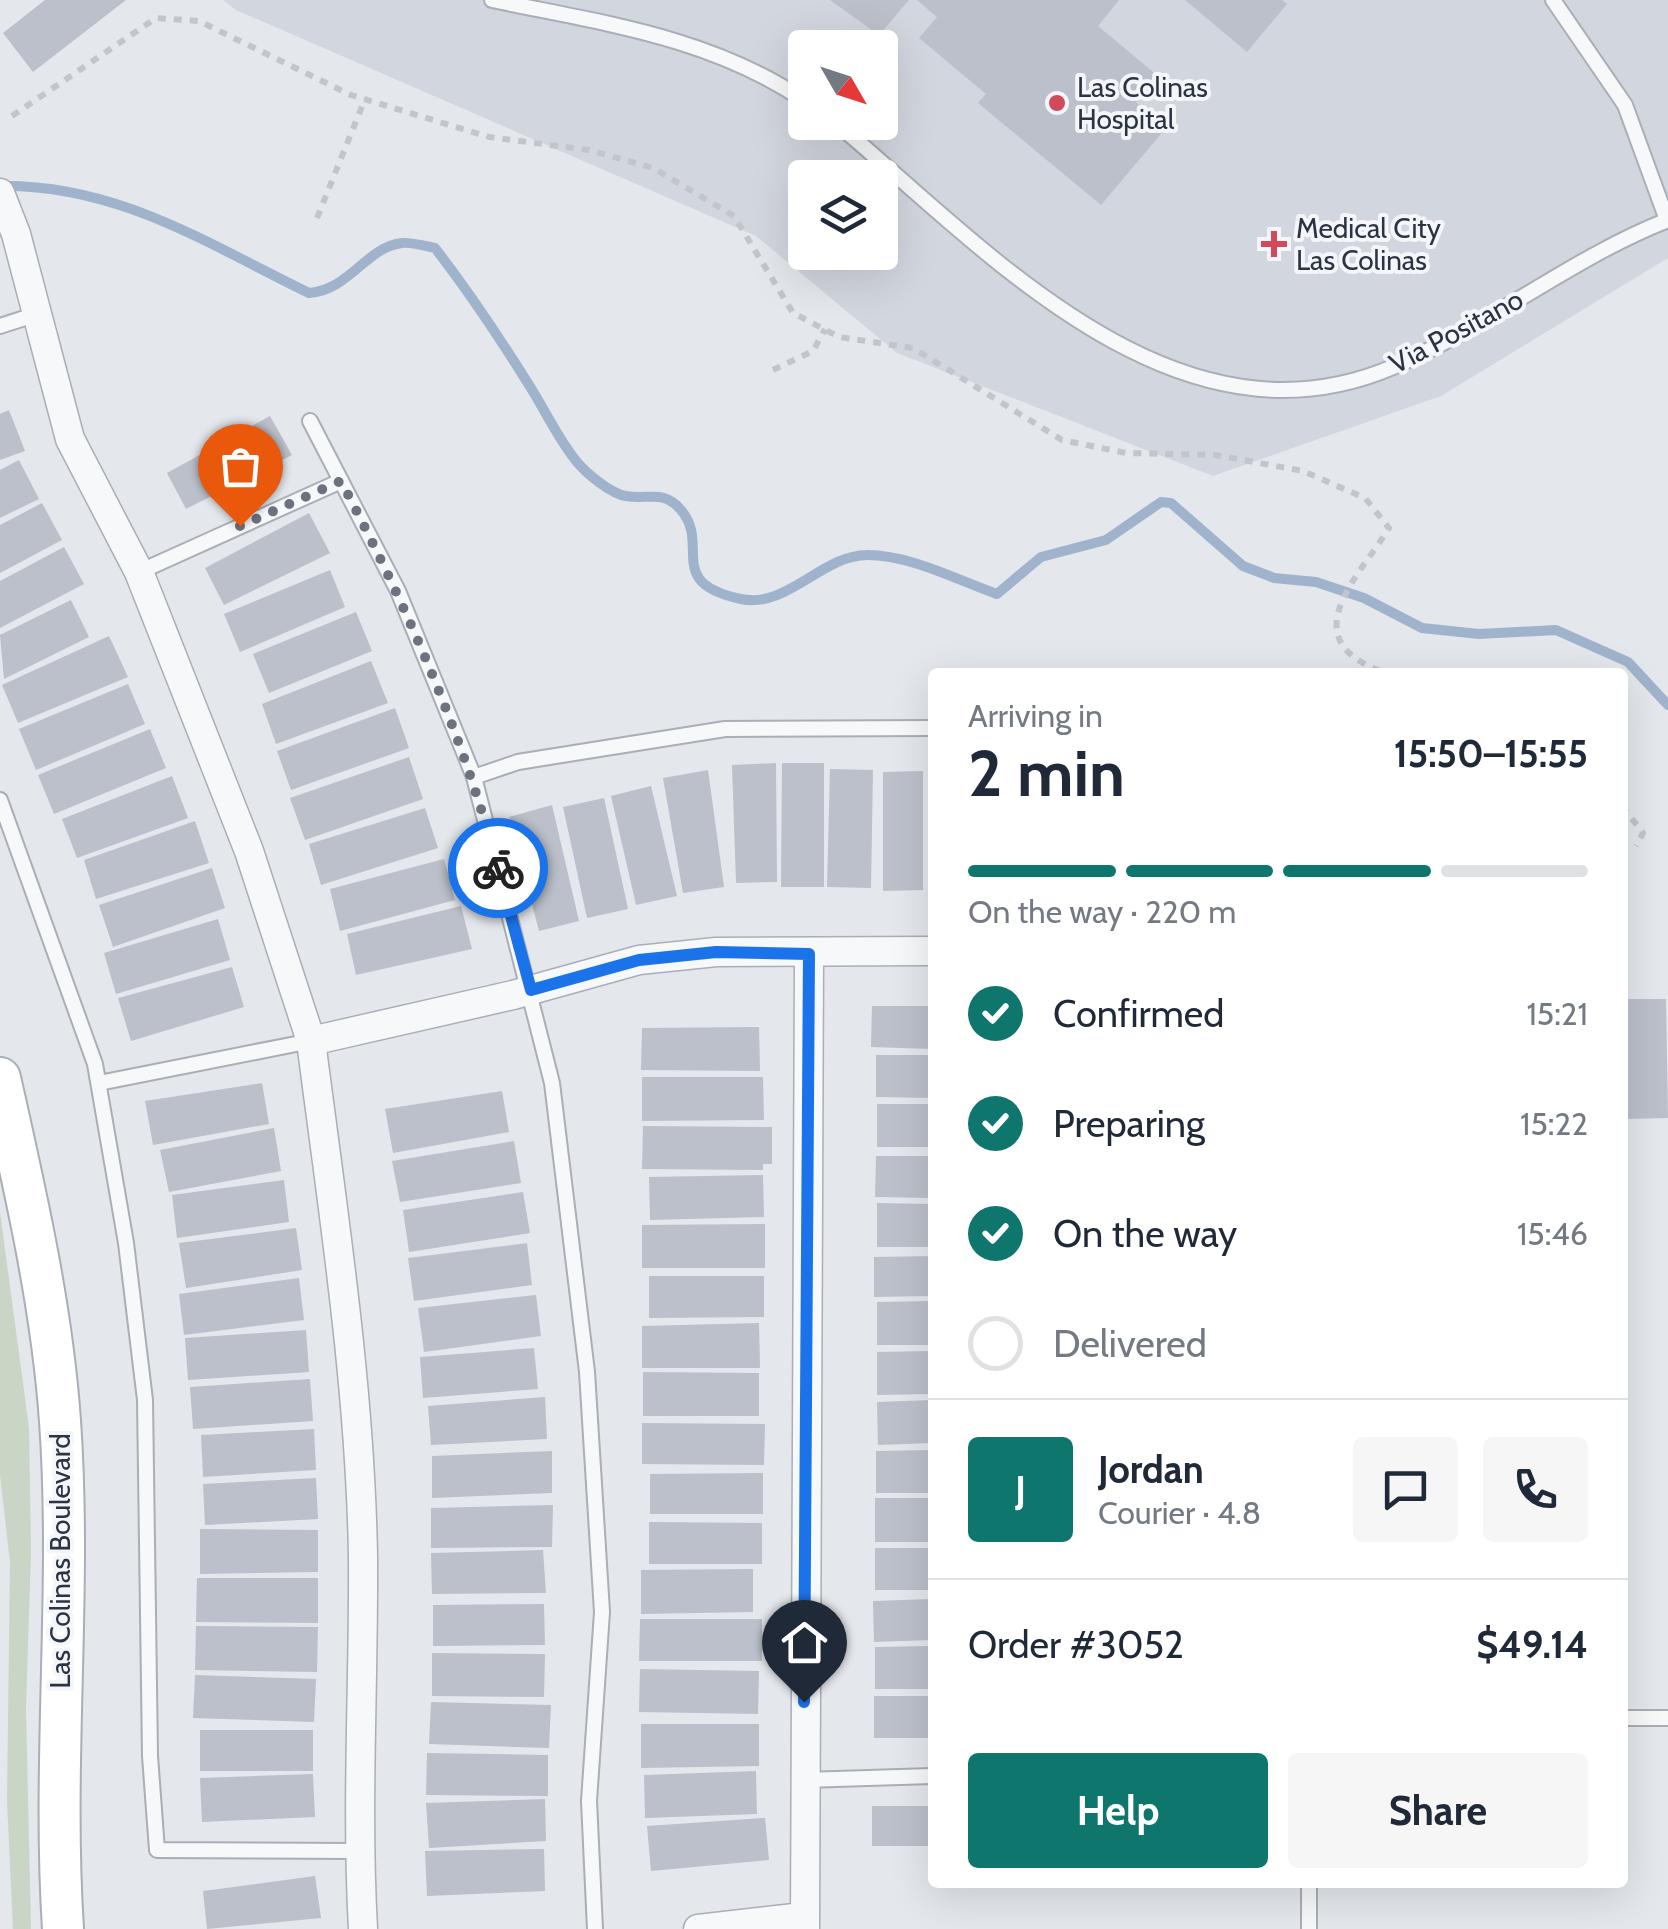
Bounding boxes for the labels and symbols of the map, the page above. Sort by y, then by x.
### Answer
north arrow [788,30,898,140]
place label: Las Colinas Hospital [1077,70,1208,136]
marker: Las Colinas Hospital [1046,92,1068,114]
place label: Medical City Las Colinas [1296,211,1441,277]
marker: Medical City Las Colinas [1261,231,1287,257]
street label: Via Positano [1383,282,1529,380]
pin [198,424,283,527]
courier [448,818,548,918]
street label: Las Colinas Boulevard [43,1433,77,1689]
pin [762,1600,847,1703]

